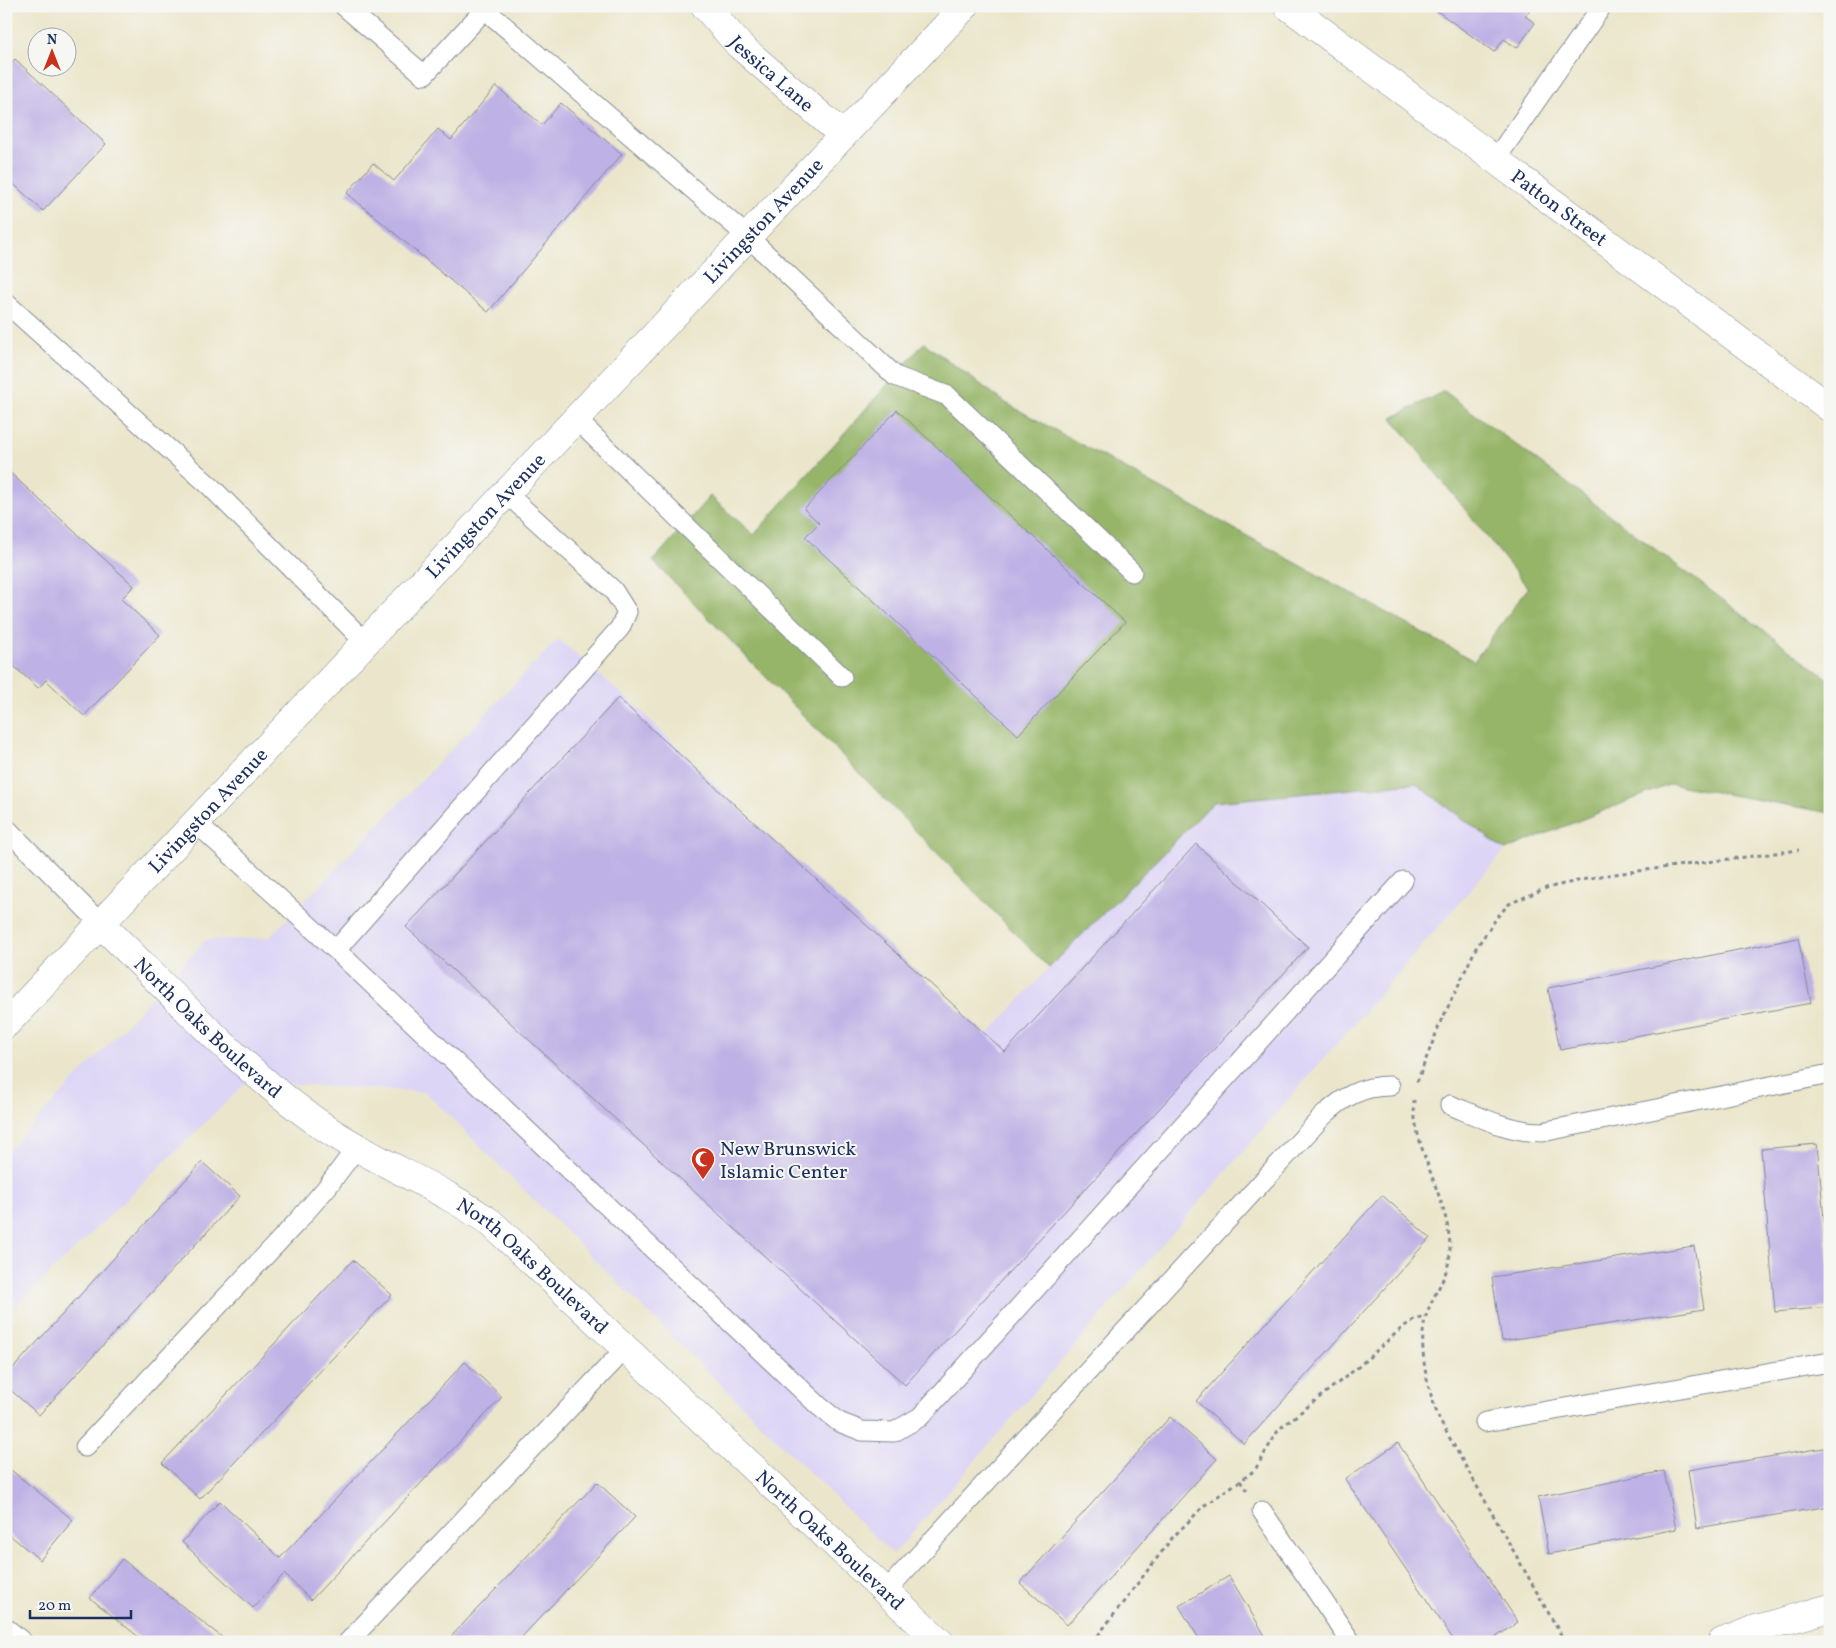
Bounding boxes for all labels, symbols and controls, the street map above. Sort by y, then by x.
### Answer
north arrow [28,28,78,78]
street label: Jessica Lane [721,30,819,120]
text: N [47,31,57,50]
street label: Livingston Avenue [698,153,831,291]
street label: Patton Street [1504,164,1612,254]
street label: Livingston Avenue [421,447,553,586]
street label: Livingston Avenue [143,742,275,880]
street label: North Oaks Boulevard [126,952,287,1106]
place label: New Brunswick Islamic Center [720,1136,856,1187]
mosque icon: New Brunswick Islamic Center [690,1146,716,1180]
street label: North Oaks Boulevard [451,1192,614,1342]
street label: North Oaks Boulevard [748,1465,910,1618]
scale bar [30,1588,131,1620]
text: 20 m [38,1596,71,1617]

